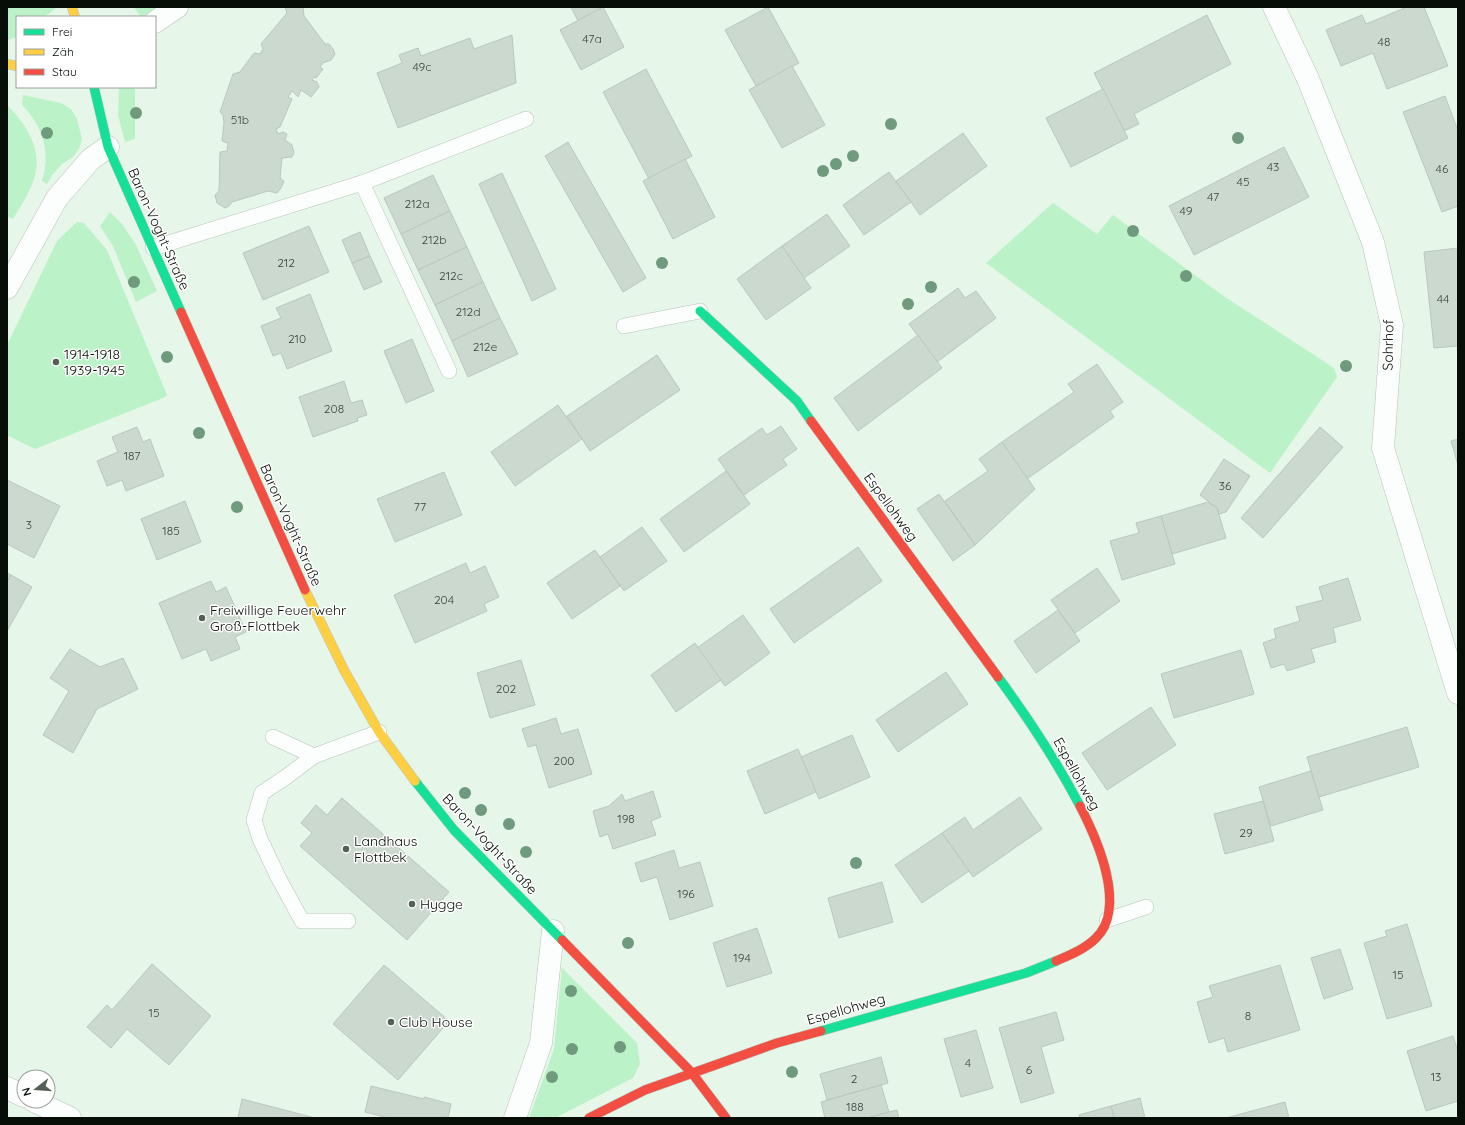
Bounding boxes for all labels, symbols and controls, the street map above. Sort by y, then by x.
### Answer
legend [16,16,156,88]
text: Frei [52,24,72,39]
house number: 47a [582,31,602,46]
house number: 48 [1378,34,1390,49]
text: Zäh [52,44,74,59]
house number: 49c [413,59,432,74]
text: Stau [52,64,77,79]
house number: 51b [231,112,249,127]
house number: 43 [1267,159,1279,174]
house number: 46 [1436,161,1449,176]
street label: Baron-Voght-Straße [124,165,194,293]
house number: 45 [1237,174,1249,189]
house number: 47 [1207,189,1219,204]
house number: 212a [404,196,430,211]
house number: 49 [1180,203,1193,218]
house number: 212b [421,232,447,247]
house number: 212 [277,255,295,270]
house number: 212c [439,268,463,283]
house number: 44 [1437,291,1449,306]
house number: 212d [455,304,481,319]
street label: Sohrhof [1379,319,1397,371]
house number: 210 [288,331,306,346]
house number: 212e [473,339,497,354]
place label: 1914-1918 1939-1945 [64,345,125,379]
marker: 1914-1918 1939-1945 [51,357,61,367]
house number: 208 [324,401,344,416]
house number: 187 [124,448,140,463]
street label: Baron-Voght-Straße [256,461,326,589]
street label: Espellohweg [860,469,922,545]
house number: 36 [1219,478,1232,493]
house number: 77 [414,499,426,514]
house number: 3 [26,517,32,532]
house number: 185 [162,523,180,538]
house number: 204 [434,592,454,607]
place label: Freiwillige Feuerwehr Groß-Flottbek [210,601,347,635]
marker: Freiwillige Feuerwehr Groß-Flottbek [197,613,207,623]
house number: 202 [496,681,517,696]
street label: Espellohweg [1050,734,1104,814]
house number: 200 [554,753,574,768]
street label: Baron-Voght-Straße [438,790,542,898]
house number: 198 [617,811,635,826]
house number: 29 [1239,825,1253,840]
place label: Landhaus Flottbek [354,832,417,866]
marker: Landhaus Flottbek [341,844,351,854]
house number: 196 [677,886,695,901]
place label: Hygge [420,895,463,913]
marker: Hygge [407,899,417,909]
house number: 194 [733,950,751,965]
house number: 15 [1393,967,1403,982]
street label: Espellohweg [805,989,887,1029]
house number: 15 [149,1005,159,1020]
house number: 8 [1245,1008,1251,1023]
place label: Club House [399,1013,473,1031]
marker: Club House [386,1017,396,1027]
house number: 4 [965,1055,971,1070]
house number: 6 [1026,1062,1033,1077]
north arrow [16,1069,56,1109]
house number: 13 [1431,1069,1441,1084]
house number: 2 [851,1071,858,1086]
text: N [19,1086,34,1098]
house number: 188 [846,1099,864,1114]

